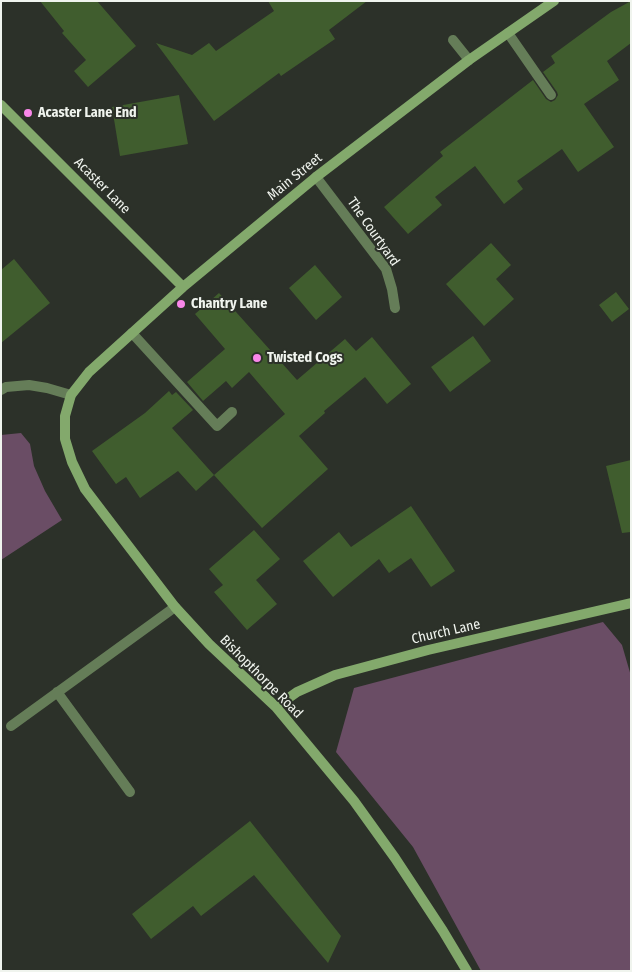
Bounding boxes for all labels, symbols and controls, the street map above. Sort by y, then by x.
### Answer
place label: Acaster Lane End [38,105,137,121]
marker: Acaster Lane End [22,107,34,119]
street label: Main Street [264,150,326,204]
street label: Acaster Lane [70,154,134,218]
street label: The Courtyard [343,194,403,270]
place label: Chantry Lane [191,296,267,312]
marker: Chantry Lane [175,298,187,310]
place label: Twisted Cogs [267,350,343,366]
marker: Twisted Cogs [251,352,263,364]
street label: Church Lane [410,616,482,648]
street label: Bishopthorpe Road [216,632,306,722]

